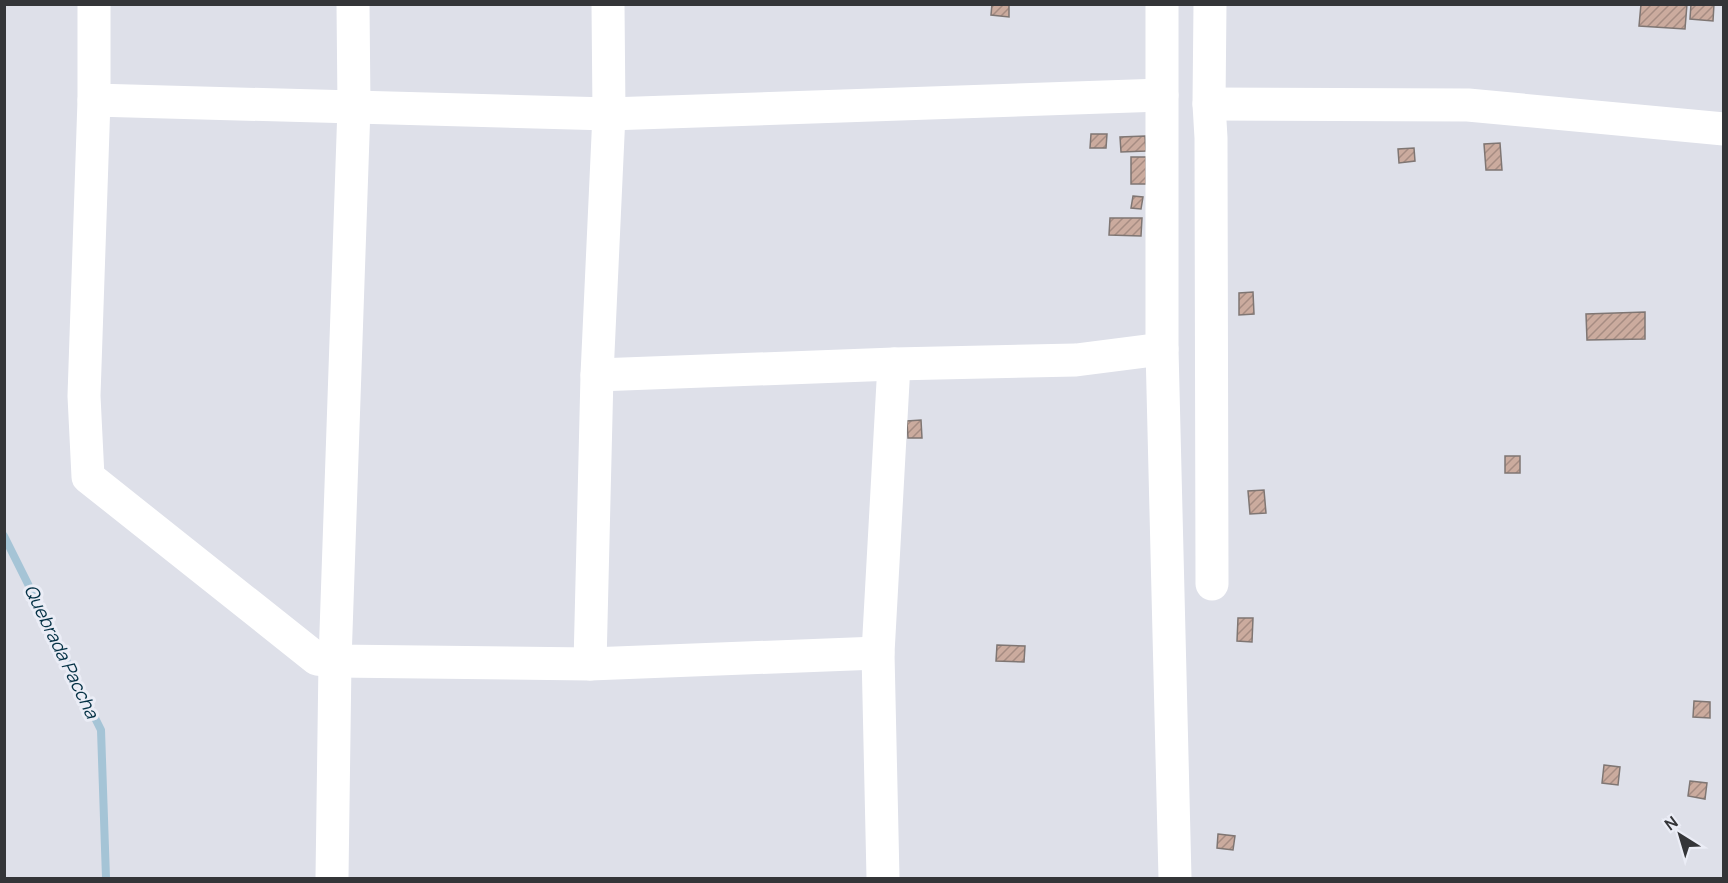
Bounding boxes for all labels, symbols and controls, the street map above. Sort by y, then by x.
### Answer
water label: Quebrada Paccha [19,580,105,723]
north arrow [1650,805,1710,865]
text: N [1660,811,1682,835]

